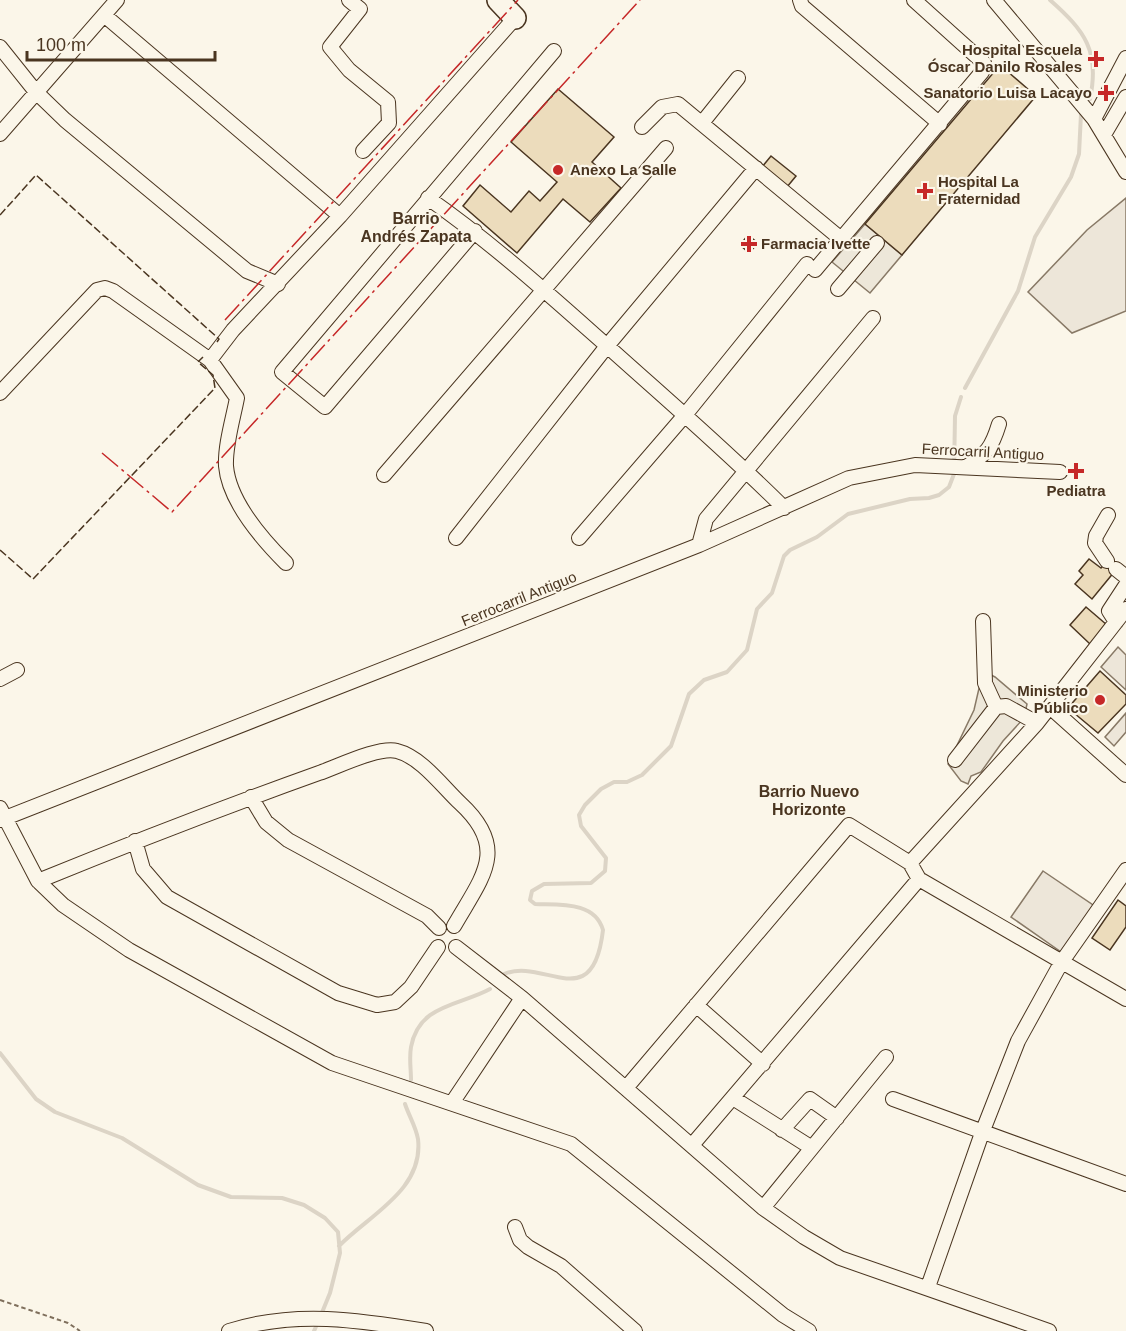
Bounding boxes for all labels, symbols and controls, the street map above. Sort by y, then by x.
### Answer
scale bar [27,24,214,62]
text: 100 m [36,35,86,55]
place label: Hospital Escuela Óscar Danilo Rosales [928,41,1083,75]
marker: Hospital Escuela Óscar Danilo Rosales [1087,50,1105,68]
place label: Sanatorio Luisa Lacayo [924,84,1092,101]
marker: Sanatorio Luisa Lacayo [1097,84,1115,102]
place label: Anexo La Salle [570,161,677,178]
marker: Anexo La Salle [551,163,565,177]
place label: Hospital La Fraternidad [938,173,1021,207]
marker: Hospital La Fraternidad [916,182,934,200]
district label: Barrio Andrés Zapata [360,210,472,245]
place label: Farmacia Ivette [761,235,870,252]
marker: Farmacia Ivette [742,237,756,251]
street label: Ferrocarril Antiguo [921,440,1045,463]
marker: Pediatra [1067,462,1085,480]
place label: Pediatra [1046,482,1106,499]
street label: Ferrocarril Antiguo [459,568,579,629]
place label: Ministerio Público [1017,682,1088,716]
marker: Ministerio Público [1093,693,1107,707]
district label: Barrio Nuevo Horizonte [759,783,859,818]

